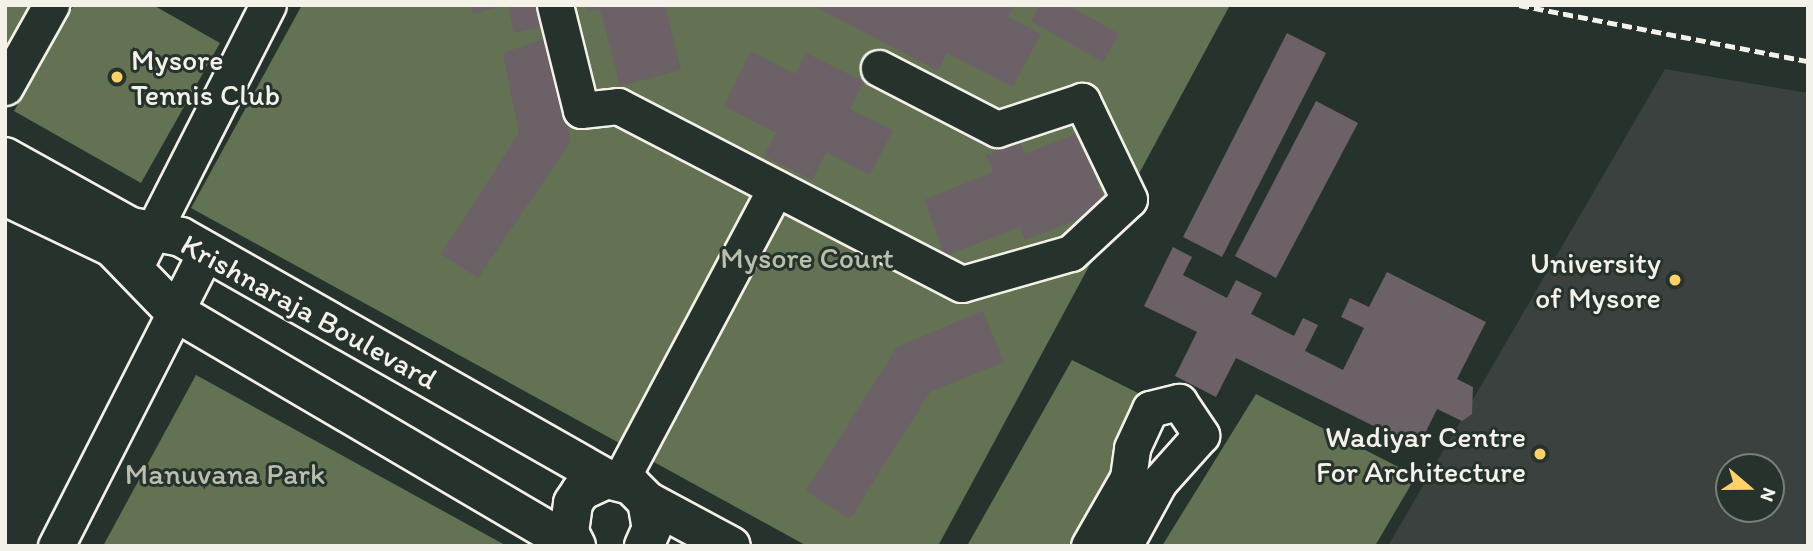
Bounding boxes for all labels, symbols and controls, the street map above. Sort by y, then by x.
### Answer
place label: Mysore Tennis Club [131,42,280,112]
marker: Mysore Tennis Club [109,69,125,85]
street label: Krishnaraja Boulevard [174,226,444,398]
park label: Mysore Court [720,240,894,276]
place label: University of Mysore [1530,245,1661,316]
marker: University of Mysore [1667,272,1683,288]
place label: Wadiyar Centre For Architecture [1316,419,1526,490]
marker: Wadiyar Centre For Architecture [1532,446,1548,462]
north arrow [1715,453,1785,523]
park label: Manuvana Park [125,456,325,492]
text: N [1755,485,1781,505]

